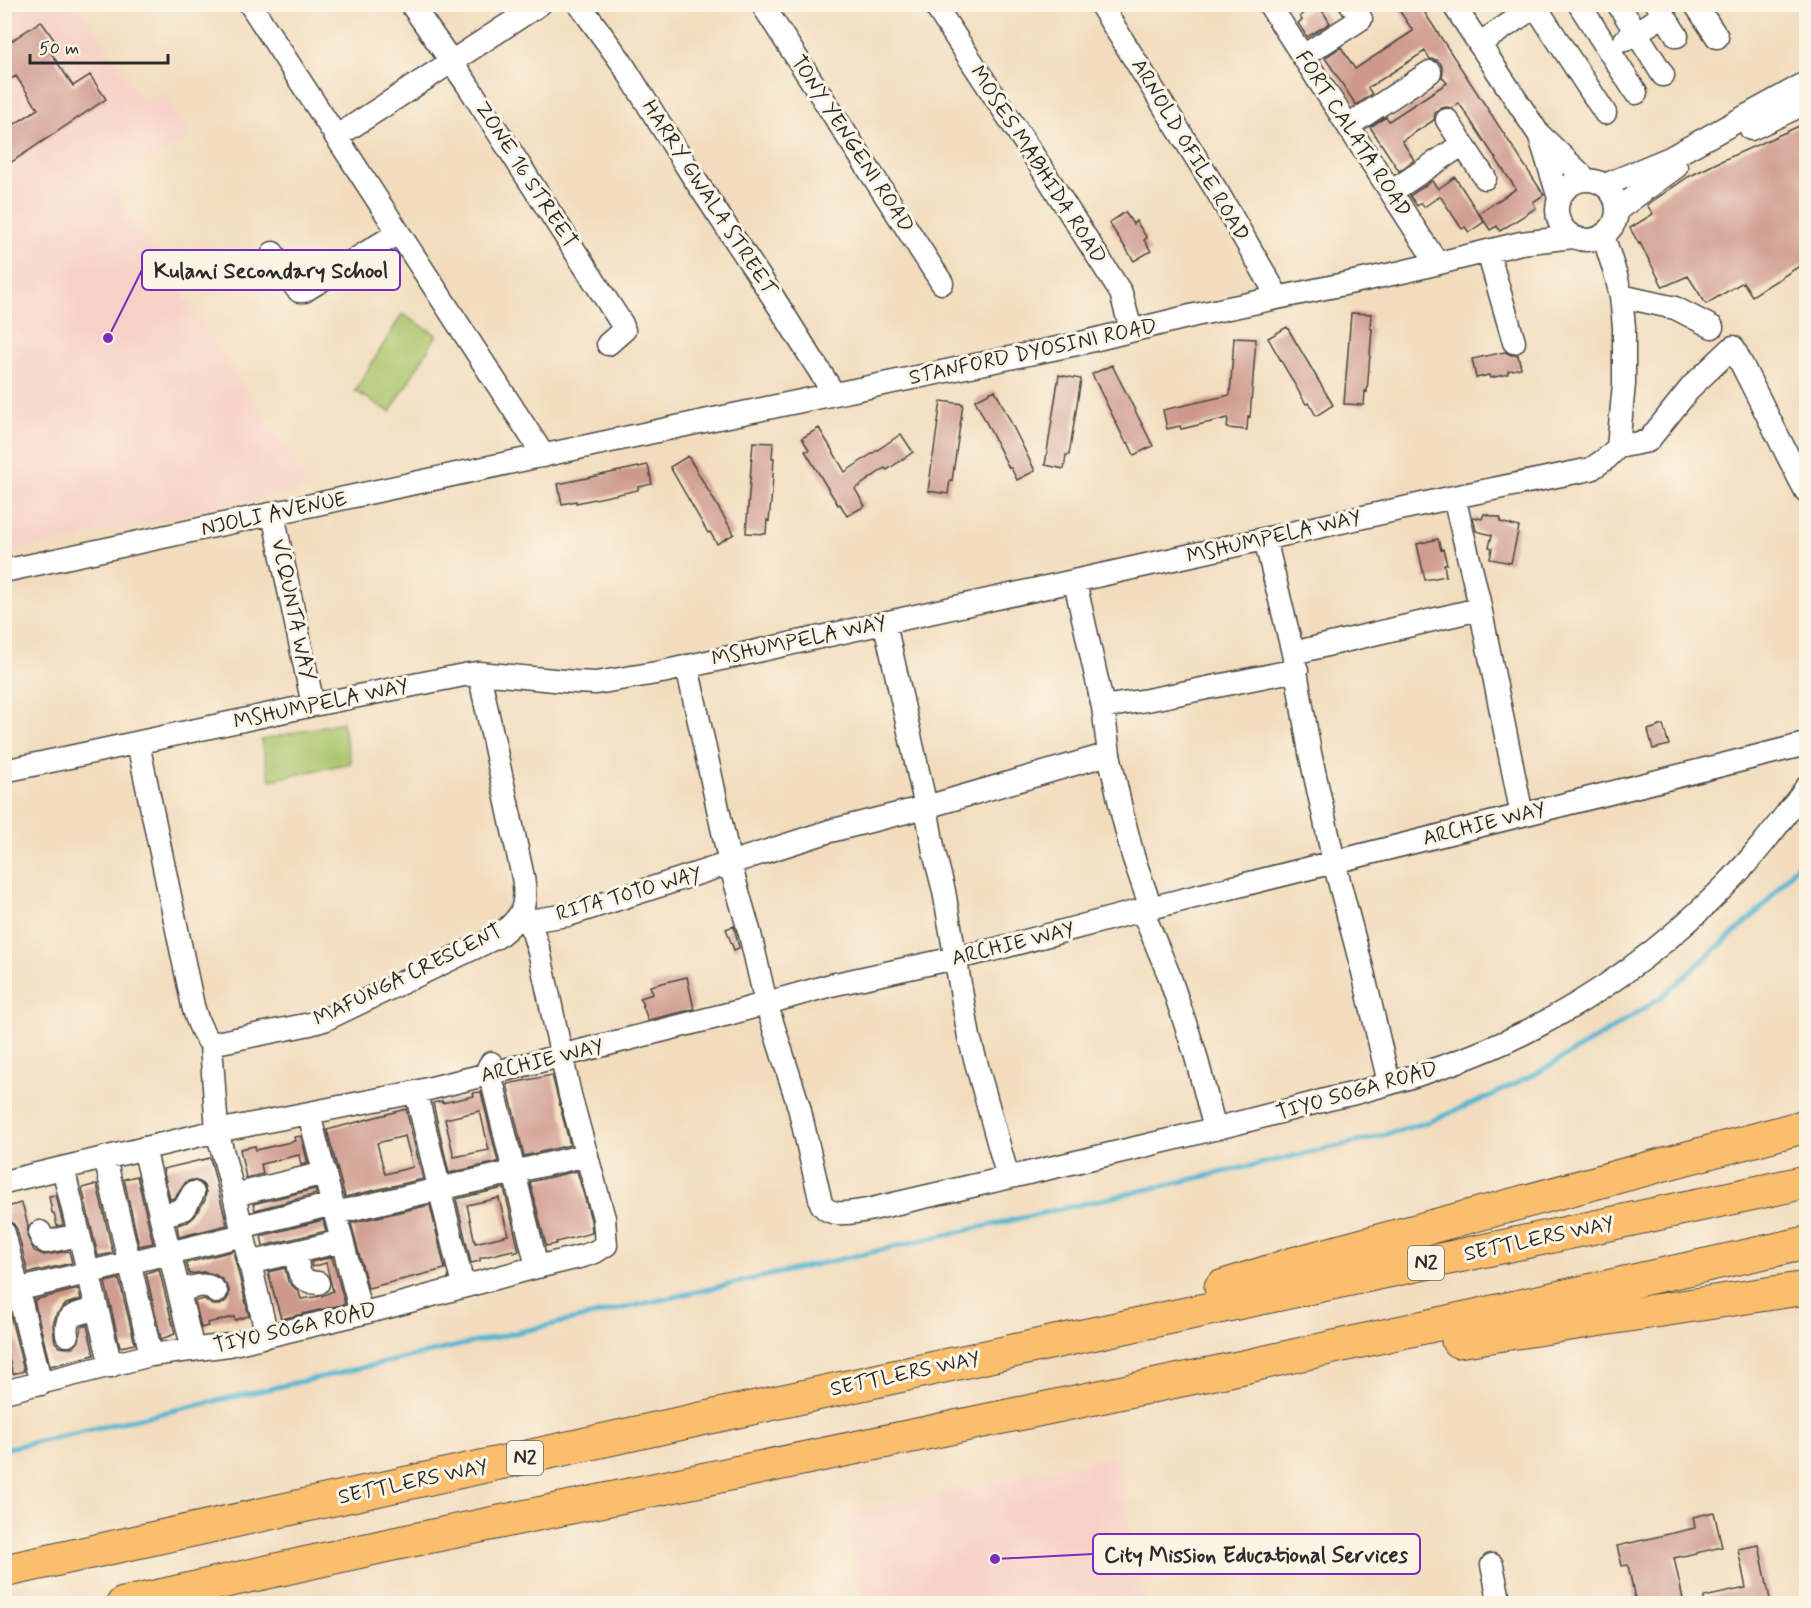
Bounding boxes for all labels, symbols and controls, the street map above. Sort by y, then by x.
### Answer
scale bar [30,27,168,65]
text: 50 m [39,37,79,61]
street label: FORT CALATA ROAD [1289,45,1417,223]
street label: TONY YENGENI ROAD [784,50,920,238]
street label: ARNOLD OFILE ROAD [1124,54,1256,246]
street label: MOSES MABHIDA ROAD [963,60,1113,270]
street label: HARRY GWALA STREET [635,95,783,302]
street label: ZONE 16 STREET [468,96,584,254]
callout: Kulani Secondary School [142,250,400,290]
text: Kulani Secondary School [154,258,388,286]
street label: STANFORD DYOSINI ROAD [906,312,1160,392]
street label: NJOLI AVENUE [198,485,350,543]
street label: MSHUMPELA WAY [1184,503,1364,571]
street label: VCQUNTA WAY [264,536,322,684]
street label: MSHUMPELA WAY [709,609,889,673]
street label: MSHUMPELA WAY [231,672,411,736]
street label: ARCHIE WAY [1420,795,1549,853]
street label: RITA TOTO WAY [553,860,705,928]
street label: ARCHIE WAY [949,915,1078,973]
street label: MAFUNGA CRESCENT [309,917,507,1033]
street label: ARCHIE WAY [478,1032,607,1090]
street label: TIYO SOGA ROAD [1273,1055,1441,1127]
street label: SETTLERS WAY [1462,1209,1617,1269]
road number: N2 [1408,1246,1444,1280]
street label: TIYO SOGA ROAD [211,1296,379,1360]
street label: SETTLERS WAY [828,1344,983,1404]
road number: N2 [507,1441,543,1475]
street label: SETTLERS WAY [336,1452,491,1512]
callout: City Mission Educational Services [1093,1534,1420,1574]
text: City Mission Educational Services [1104,1542,1408,1570]

